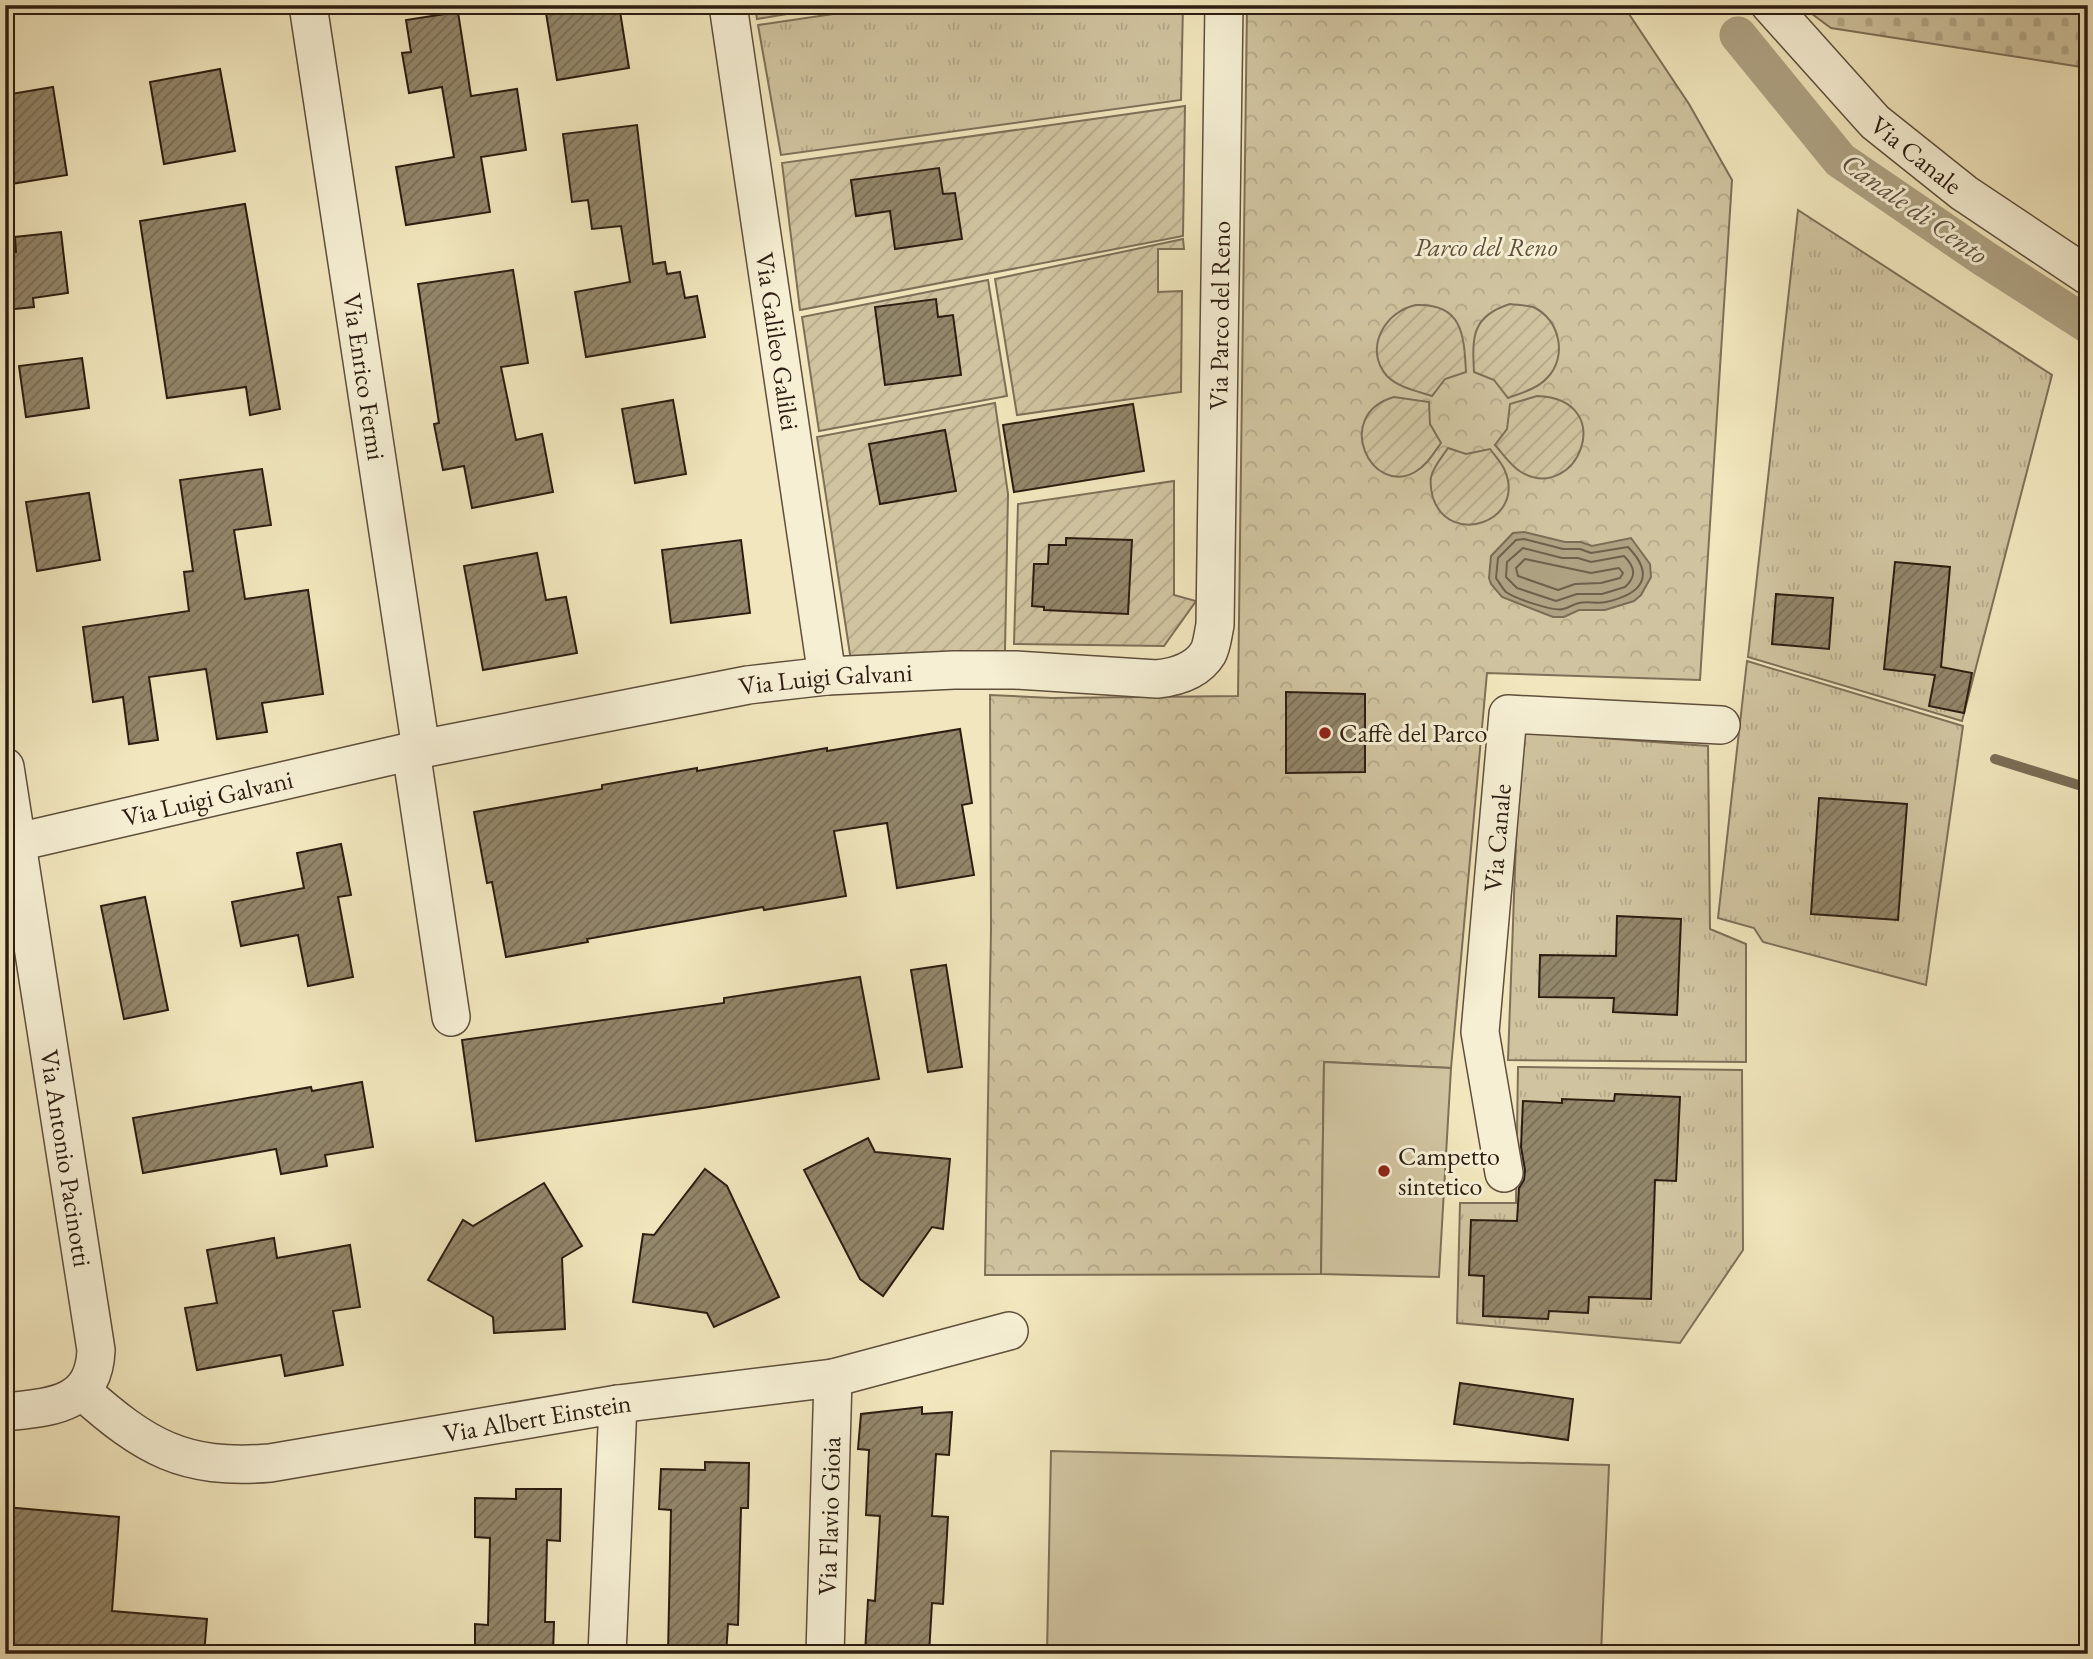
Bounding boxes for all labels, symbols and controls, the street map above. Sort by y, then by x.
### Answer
street label: Via Canale [1863,108,1969,202]
water label: Canale di Cento [1835,144,1996,272]
street label: Via Parco del Reno [1201,221,1238,410]
park label: Parco del Reno [1414,230,1558,264]
street label: Via Galileo Galilei [748,250,808,433]
street label: Via Enrico Fermi [335,291,394,463]
street label: Via Luigi Galvani [736,655,913,703]
place label: Caffè del Parco [1339,716,1487,750]
marker: Caffè del Parco [1317,725,1333,741]
street label: Via Luigi Galvani [119,762,296,834]
street label: Via Canale [1475,782,1519,893]
street label: Via Antonio Pacinotti [32,1047,100,1269]
place label: Campetto sintetico [1398,1139,1500,1203]
marker: Campetto sintetico [1376,1163,1392,1179]
street label: Via Albert Einstein [440,1386,633,1450]
street label: Via Flavio Gioia [810,1435,848,1596]

